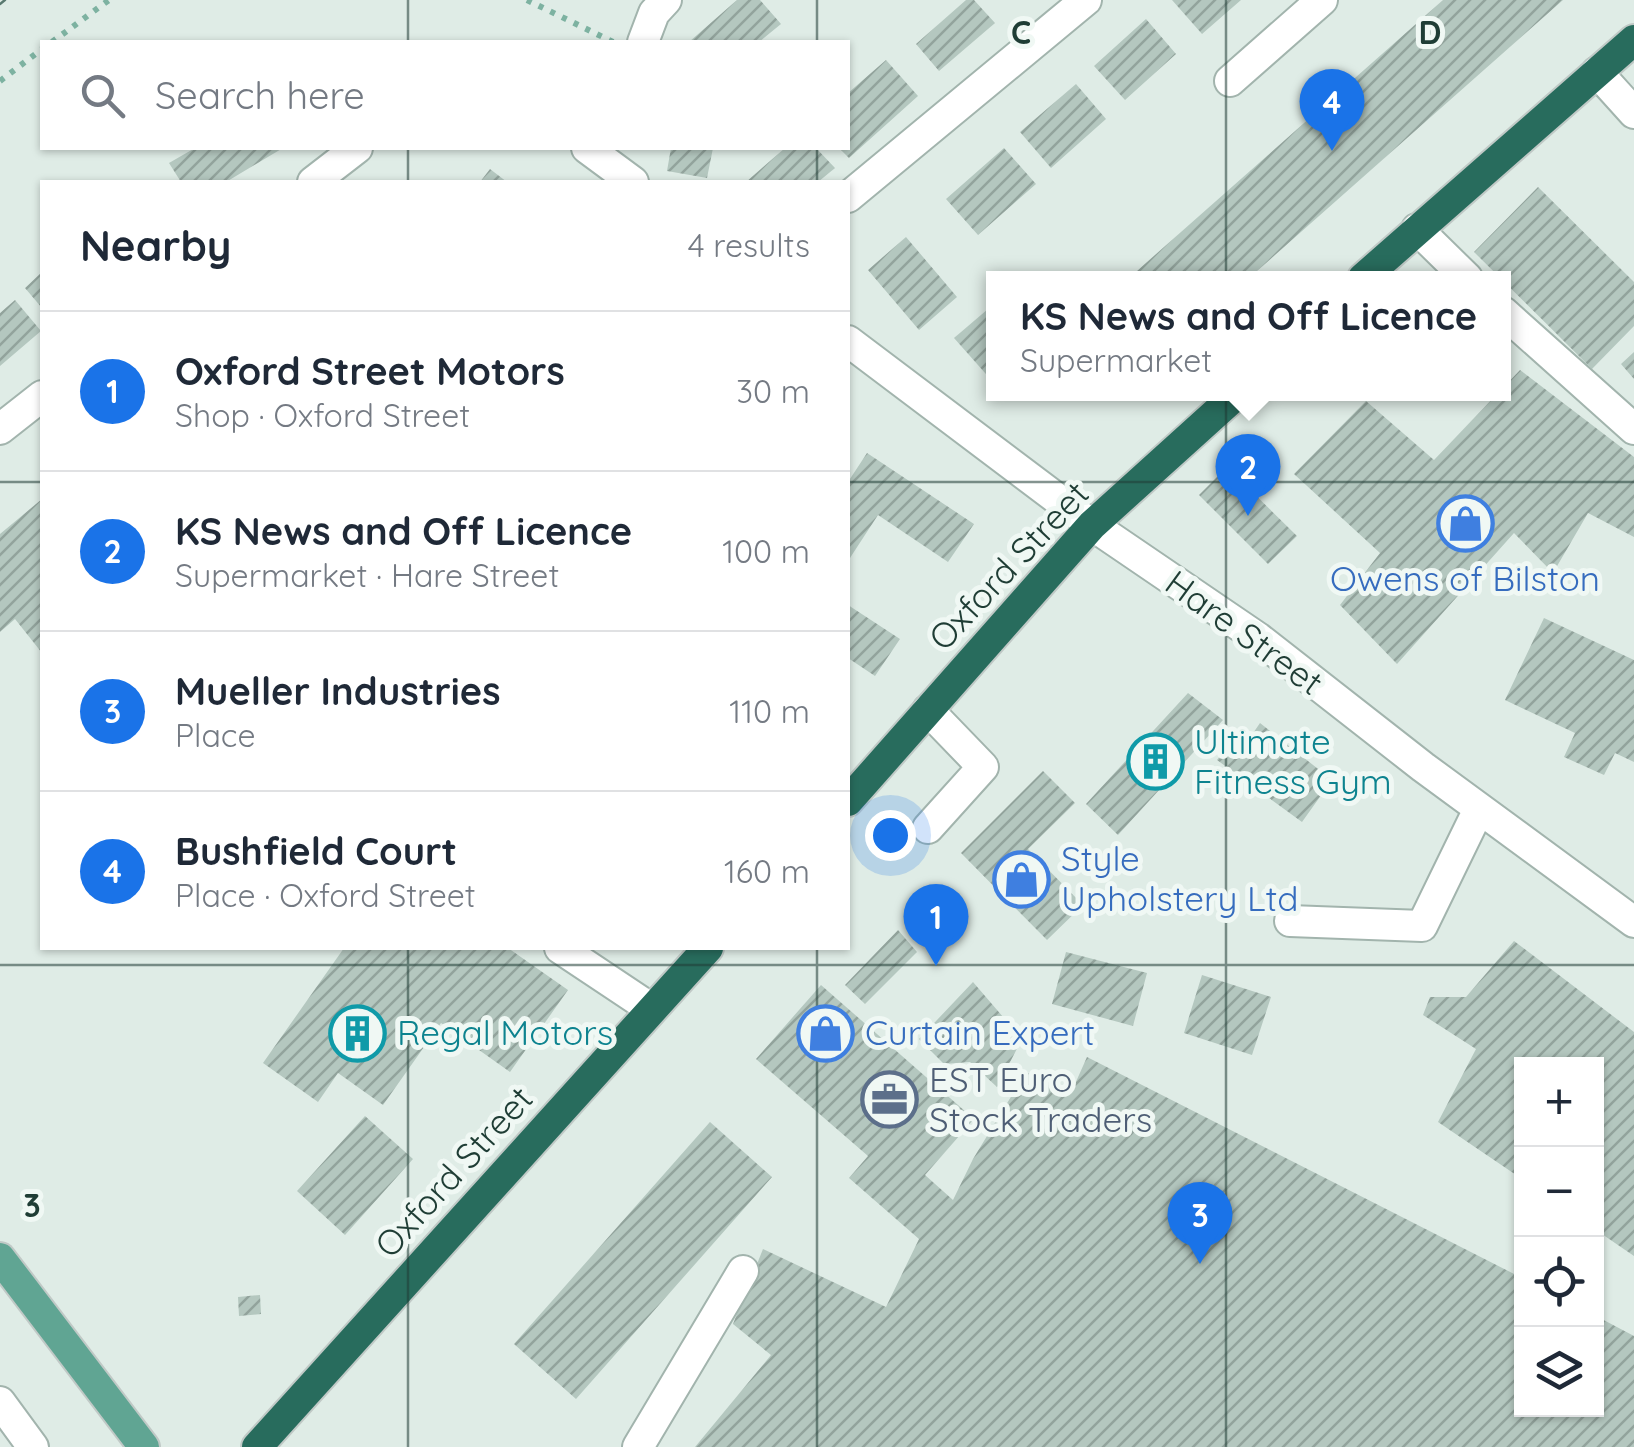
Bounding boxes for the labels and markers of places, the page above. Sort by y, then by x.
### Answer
pin: 4 [1300,68,1364,151]
pin: 2 [1216,434,1280,516]
shop icon: Owens of Bilston [1435,493,1495,553]
place label: Owens of Bilston [1330,556,1600,600]
place label: Ultimate Fitness Gym [1194,719,1392,803]
building icon: Ultimate Fitness Gym [1125,732,1185,792]
place label: Style Upholstery Ltd [1061,836,1298,920]
shop icon: Style Upholstery Ltd [992,849,1052,909]
pin: 1 [904,884,968,966]
building icon: Regal Motors [328,1003,388,1063]
shop icon: Curtain Expert [796,1003,856,1063]
place label: Regal Motors [397,1010,613,1054]
place label: Curtain Expert [865,1010,1095,1054]
place label: EST Euro Stock Traders [929,1057,1152,1141]
office icon: EST Euro Stock Traders [860,1070,920,1130]
pin: 3 [1168,1182,1232,1264]

